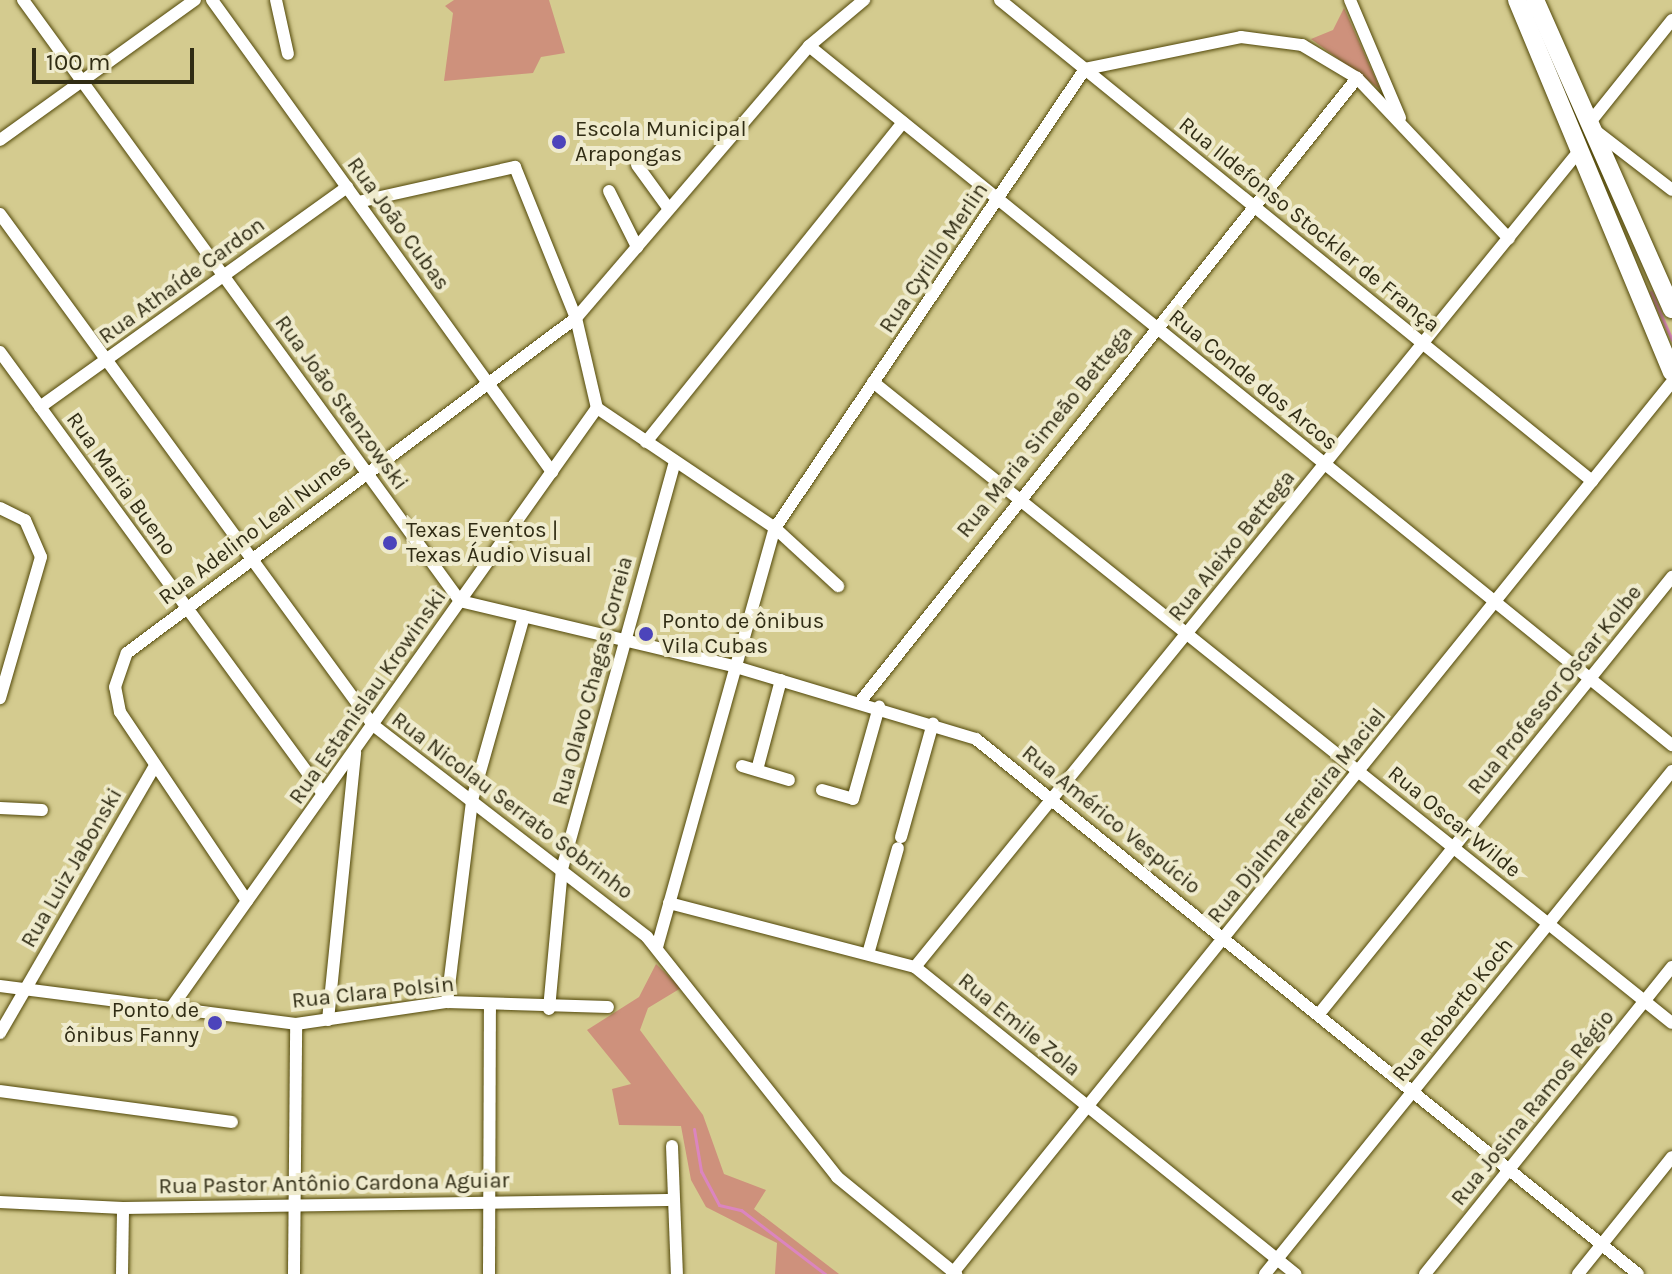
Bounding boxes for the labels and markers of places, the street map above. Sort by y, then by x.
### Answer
place label: Escola Municipal Arapongas [575,116,747,168]
marker: Escola Municipal Arapongas [550,133,568,151]
place label: Texas Eventos | Texas Áudio Visual [406,517,592,568]
marker: Texas Eventos | Texas Áudio Visual [381,534,399,552]
place label: Ponto de ônibus Vila Cubas [662,608,824,660]
marker: Ponto de ônibus Vila Cubas [637,625,655,643]
place label: Ponto de ônibus Fanny [64,997,199,1048]
marker: Ponto de ônibus Fanny [206,1014,224,1032]

